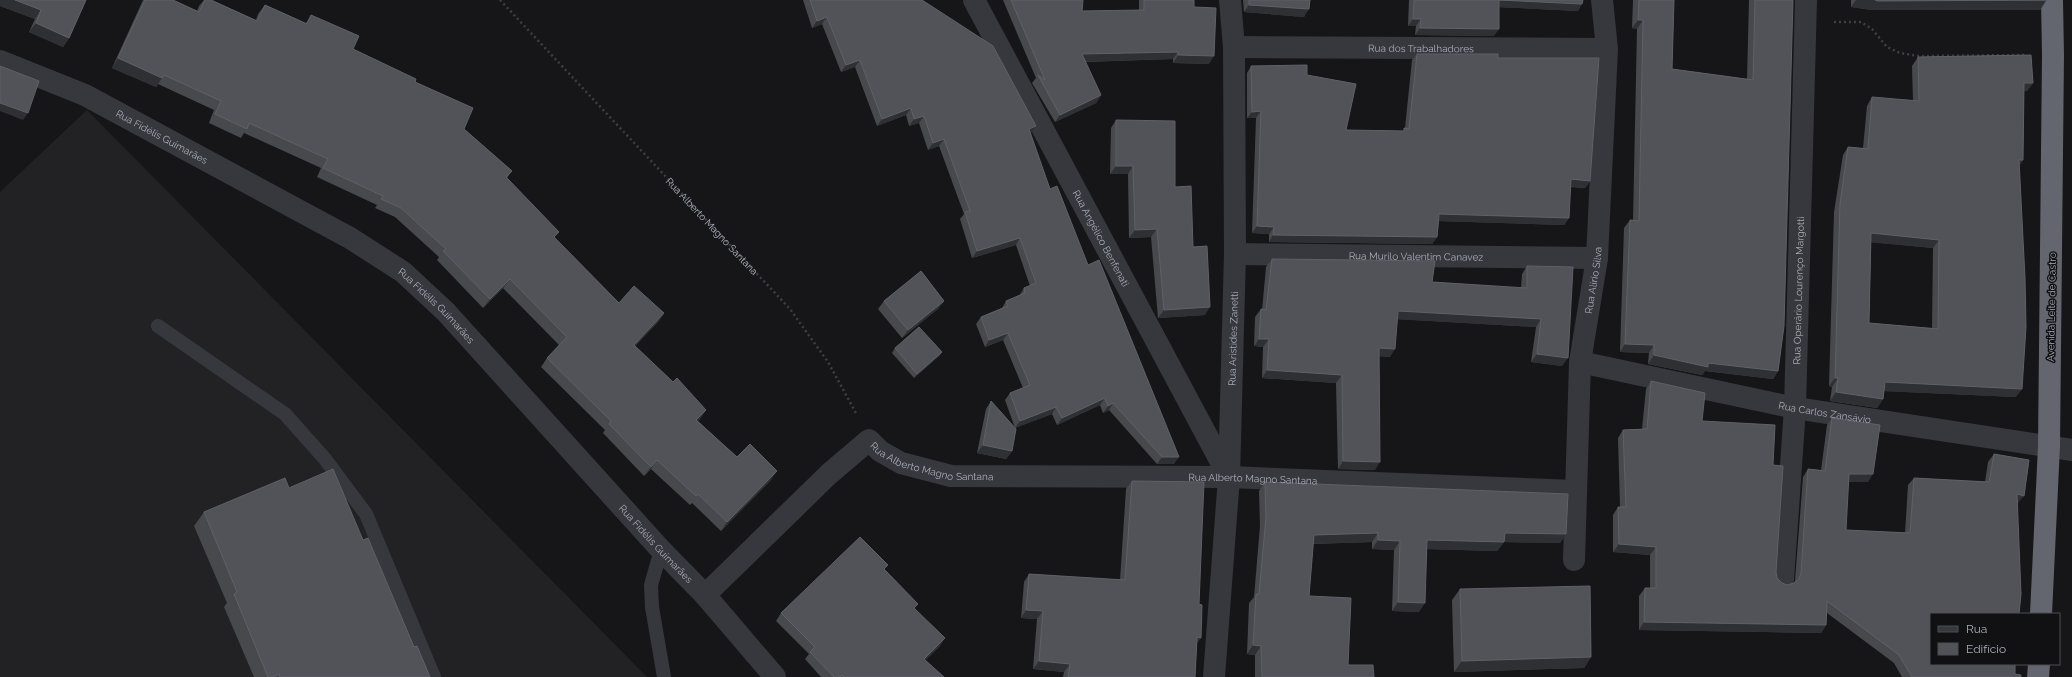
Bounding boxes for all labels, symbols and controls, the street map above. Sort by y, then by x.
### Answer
street label: Rua dos Trabalhadores [1368,43,1474,54]
street label: Rua Fidélis Guimarães [114,108,210,166]
street label: Rua Alberto Magno Santana [664,176,760,277]
street label: Rua Angélico Benfenati [1071,188,1131,288]
street label: Rua Operário Lourenço Margotti [1791,216,1806,365]
street label: Rua Alírio Silva [1583,247,1604,314]
street label: Rua Murilo Valentim Canavez [1349,250,1483,263]
street label: Avenida Leite de Castro [2045,252,2058,362]
street label: Rua Fidélis Guimarães [396,266,477,346]
street label: Rua Aristides Zanetti [1226,291,1240,386]
street label: Rua Carlos Zansávio [1777,400,1872,425]
street label: Rua Alberto Magno Santana [868,440,993,482]
street label: Rua Alberto Magno Santana [1188,472,1318,487]
street label: Rua Fidélis Guimarães [617,503,695,585]
legend [1930,613,2060,665]
text: Rua [1966,622,1987,636]
text: Edifício [1966,642,2006,656]

